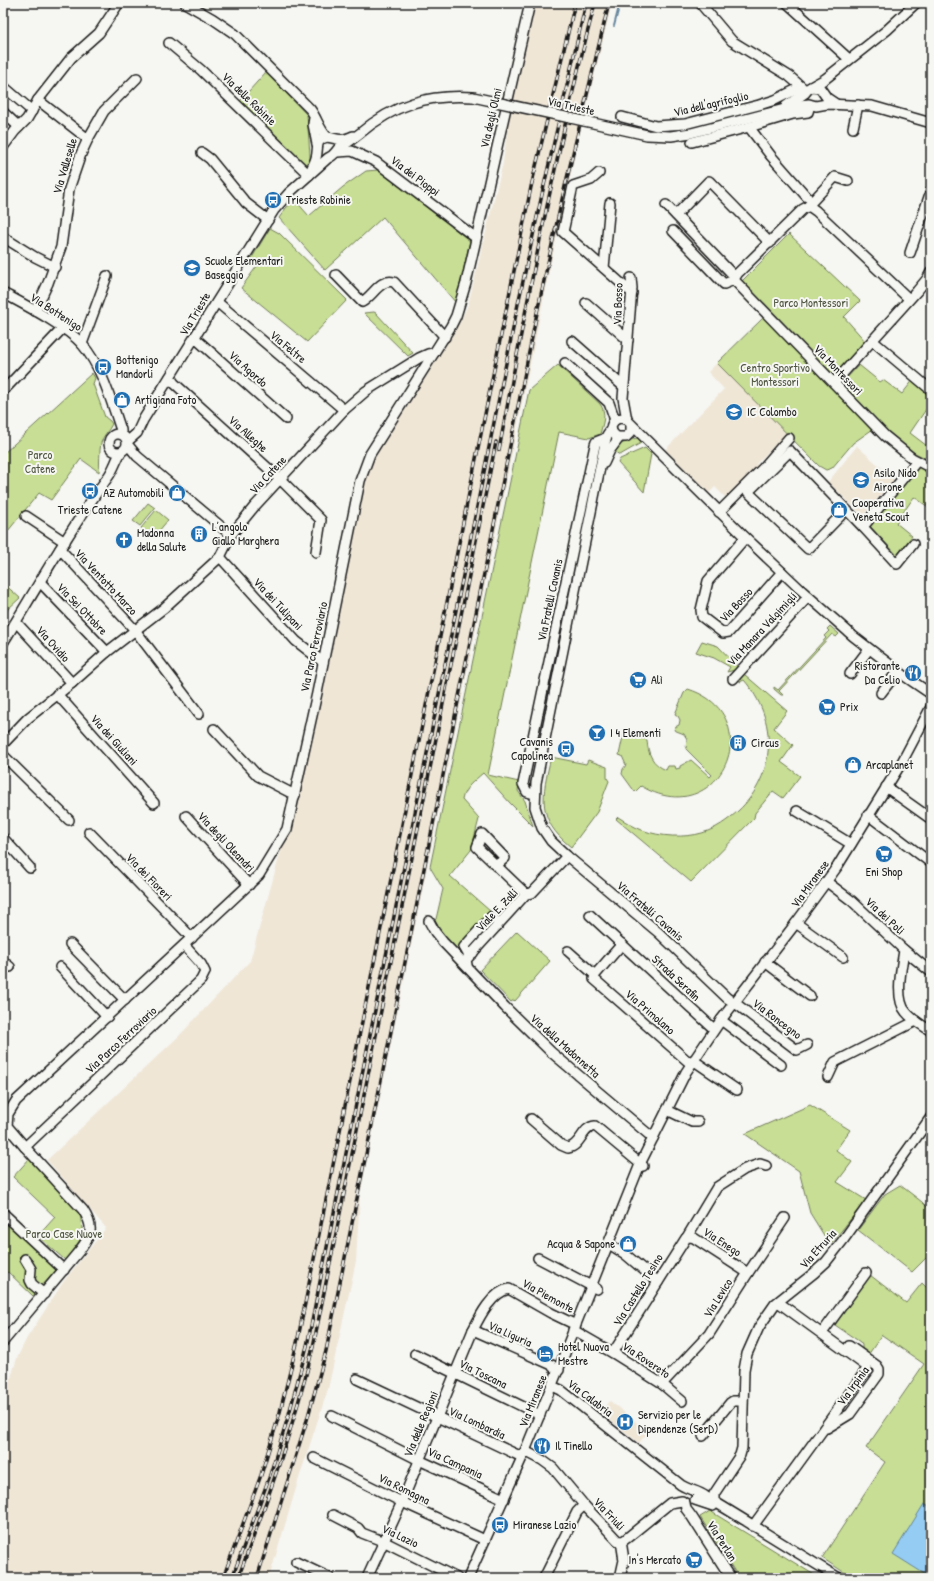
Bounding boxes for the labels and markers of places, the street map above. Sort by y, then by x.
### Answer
bus stop icon: Trieste Robinie [263,190,283,210]
place label: Trieste Robinie [286,191,351,208]
place label: Scuole Elementari Baseggio [205,252,283,283]
school or university icon: Scuole Elementari Baseggio [182,258,202,278]
place label: Bottenigo Mandorli [116,351,158,382]
bus stop icon: Bottenigo Mandorli [93,357,113,377]
shop icon: Artigiana Foto [112,390,132,410]
place label: Artigiana Foto [135,391,196,408]
school or university icon: IC Colombo [724,402,744,422]
place label: IC Colombo [747,403,797,420]
place label: Asilo Nido Airone [874,464,917,495]
school or university icon: Asilo Nido Airone [851,470,871,490]
bus stop icon: Trieste Catene [80,481,100,501]
shop icon: AZ Automobili [167,483,187,503]
place label: AZ Automobili [103,484,164,501]
place label: Cooperativa Veneta Scout [852,494,910,525]
shop icon: Cooperativa Veneta Scout [829,500,849,520]
place label: Trieste Catene [58,501,122,518]
place label: L’angolo Giallo Marghera [212,518,279,549]
place label: Madonna della Salute [137,524,186,555]
building icon: L’angolo Giallo Marghera [189,524,209,544]
church icon: Madonna della Salute [114,530,134,550]
place label: Ristorante Da Celio [855,657,900,688]
restaurant icon: Ristorante Da Celio [903,663,923,683]
supermarket icon: Alì [628,670,648,690]
place label: Alì [651,671,663,688]
supermarket icon: Prix [817,697,837,717]
place label: Prix [840,698,858,715]
bar icon: I 4 Elementi [587,723,607,743]
place label: I 4 Elementi [610,724,661,741]
place label: Cavanis Capolinea [511,733,553,764]
building icon: Circus [728,733,748,753]
place label: Circus [751,734,779,751]
bus stop icon: Cavanis Capolinea [556,739,576,759]
shop icon: Arcaplanet [843,755,863,775]
place label: Arcaplanet [866,756,914,773]
supermarket icon: Eni Shop [874,844,894,864]
place label: Eni Shop [866,863,902,880]
shop icon: Acqua & Sapone [618,1234,638,1254]
place label: Acqua & Sapone [547,1235,615,1252]
place label: Hotel Nuova Mestre [558,1338,609,1369]
hotel icon: Hotel Nuova Mestre [535,1344,555,1364]
place label: Servizio per le Dipendenze (SerD) [638,1406,718,1437]
hospital icon: Servizio per le Dipendenze (SerD) [615,1412,635,1432]
restaurant icon: Il Tinello [532,1436,552,1456]
place label: Il Tinello [555,1437,592,1454]
bus stop icon: Miranese Lazio [490,1515,510,1535]
place label: Miranese Lazio [513,1516,577,1533]
supermarket icon: In's Mercato [684,1550,704,1570]
place label: In's Mercato [629,1551,681,1568]

